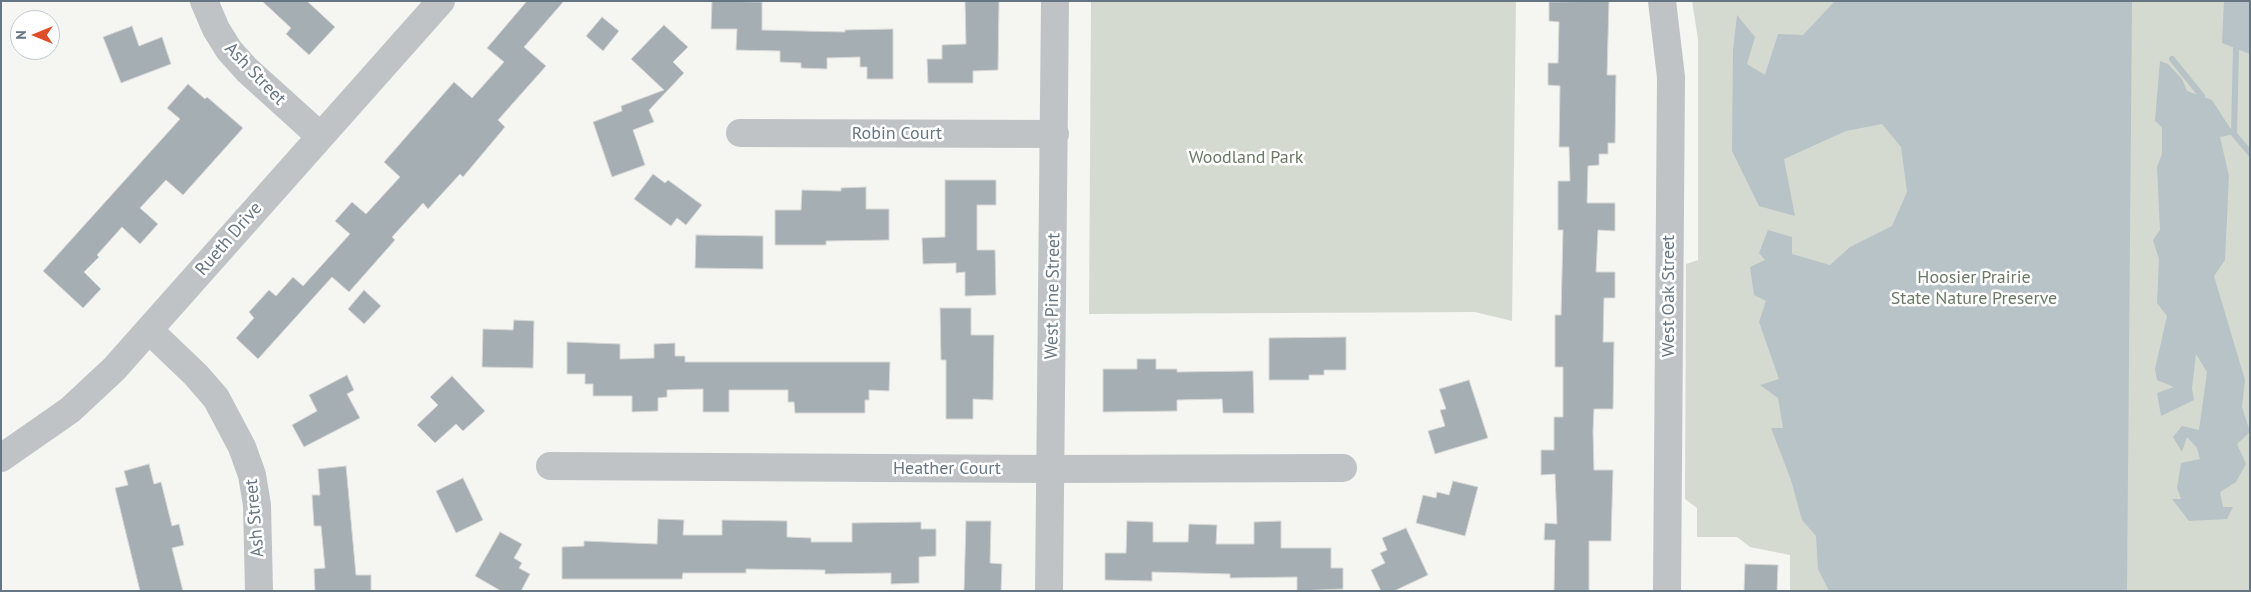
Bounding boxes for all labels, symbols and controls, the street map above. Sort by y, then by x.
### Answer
north arrow [10,10,60,60]
text: N [12,30,30,40]
street label: Ash Street [220,38,290,110]
street label: Robin Court [852,123,942,145]
park label: Woodland Park [1189,147,1303,169]
street label: Rueth Drive [191,198,267,280]
street label: West Pine Street [1041,233,1065,359]
street label: West Oak Street [1658,235,1680,357]
park label: Hoosier Prairie State Nature Preserve [1891,267,2057,310]
street label: Heather Court [893,458,1001,480]
street label: Ash Street [241,478,269,558]

